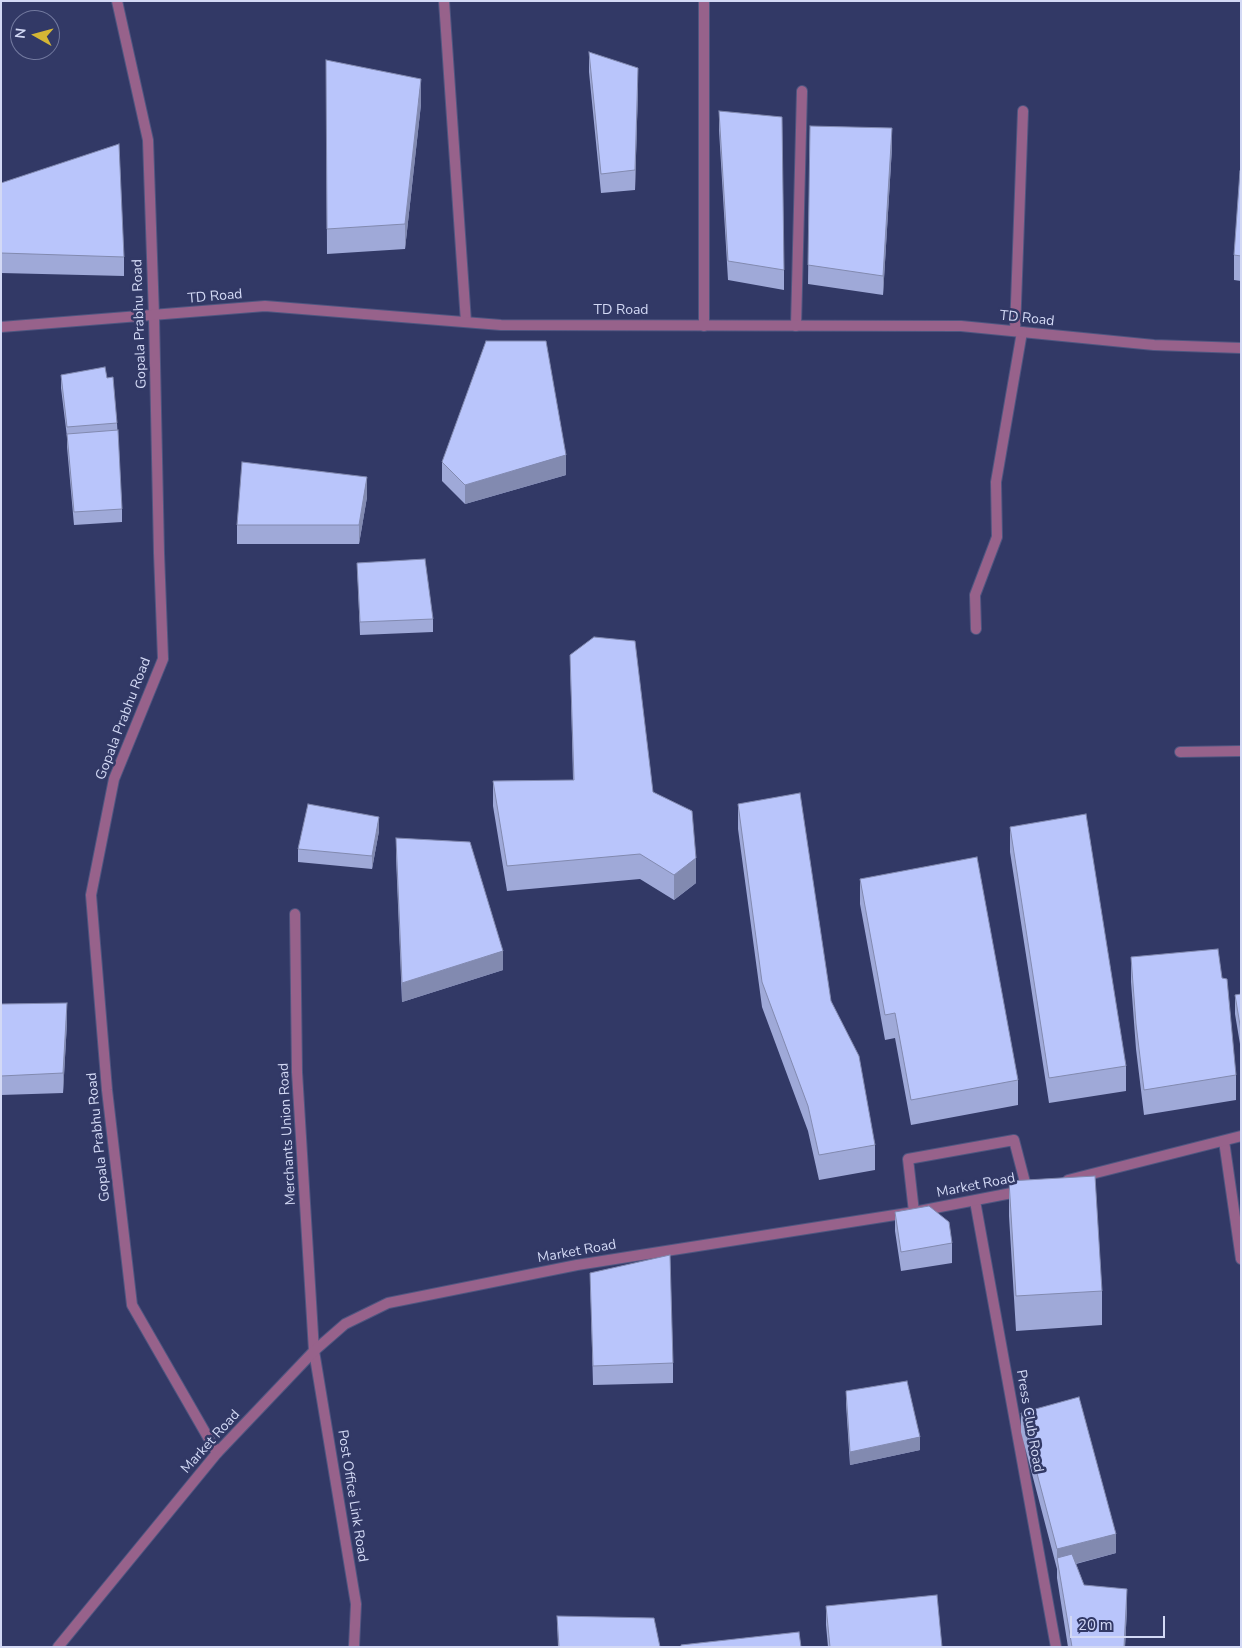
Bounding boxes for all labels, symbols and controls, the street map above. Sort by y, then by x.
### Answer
north arrow [10,10,60,60]
text: N [11,27,31,40]
street label: Gopala Prabhu Road [129,259,151,389]
street label: TD Road [187,286,243,308]
street label: TD Road [594,303,648,319]
street label: TD Road [999,308,1055,330]
street label: Gopala Prabhu Road [93,655,155,783]
street label: Merchants Union Road [276,1062,300,1206]
street label: Gopala Prabhu Road [84,1072,114,1202]
street label: Market Road [935,1170,1017,1202]
street label: Market Road [536,1237,618,1267]
street label: Press Club Road [1012,1368,1046,1474]
street label: Market Road [178,1407,244,1477]
street label: Post Office Link Road [333,1429,371,1563]
scale bar [1072,1606,1167,1638]
text: 20 m [1078,1615,1113,1635]

